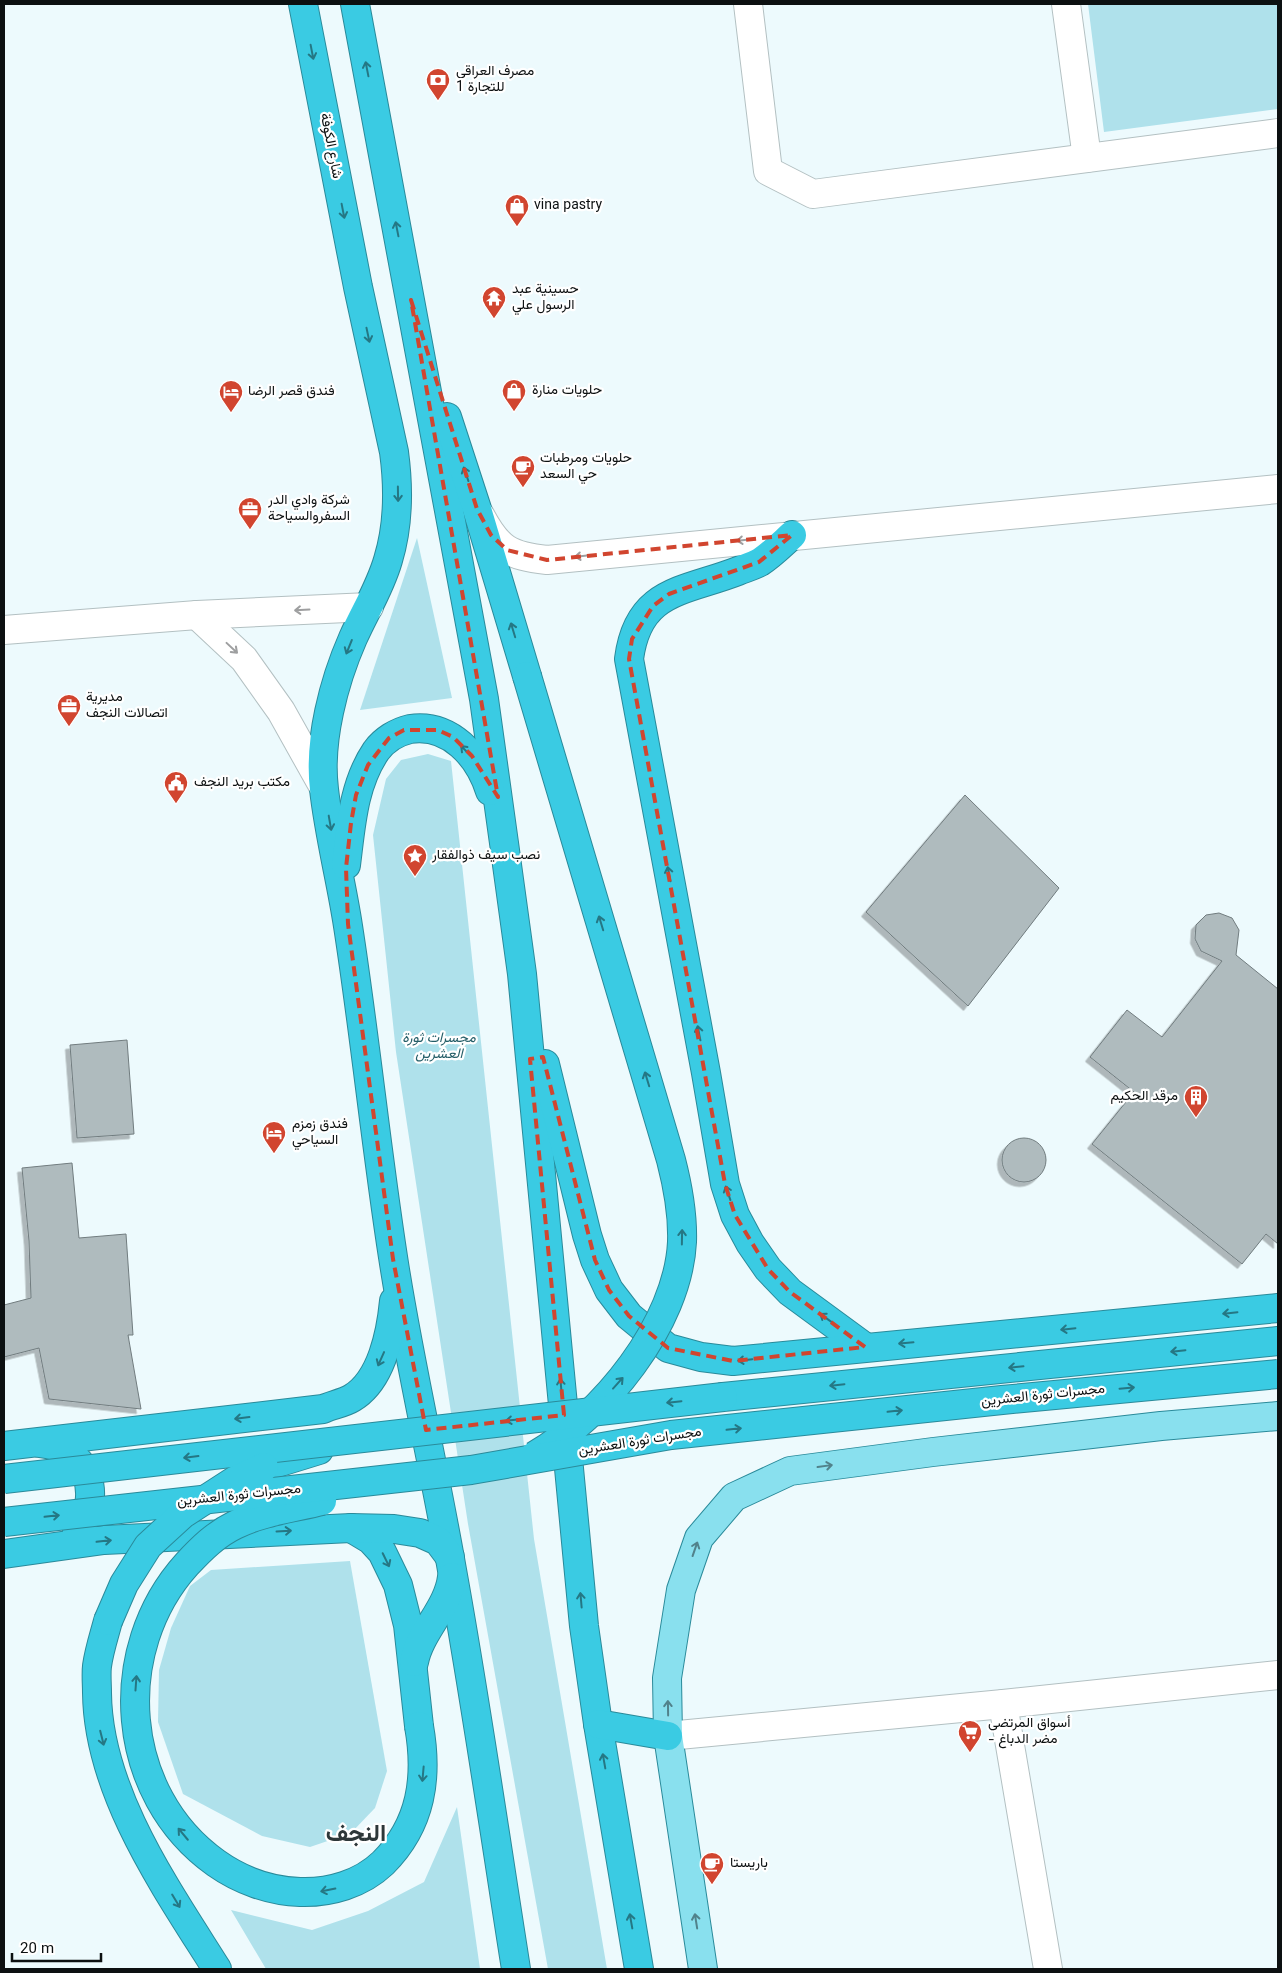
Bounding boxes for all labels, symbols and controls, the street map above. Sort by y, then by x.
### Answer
one-way arrow [308,43,317,59]
place label: مصرف العراقي للتجارة 1 [456,61,534,99]
one-way arrow [362,62,372,78]
bank icon: مصرف العراقي للتجارة 1 [425,67,451,101]
street label: شارع الكوفة [313,111,347,181]
shop icon: vina pastry [504,193,530,227]
place label: vina pastry [534,195,602,217]
one-way arrow [339,203,348,219]
one-way arrow [392,222,402,238]
place label: حسينية عبد الرسول علي [512,279,579,317]
temple icon: حسينية عبد الرسول علي [481,285,507,319]
one-way arrow [364,326,373,342]
shop icon: حلويات منارة [501,378,527,412]
hotel icon: فندق قصر الرضا [218,379,244,413]
place label: حلويات منارة [532,380,602,402]
place label: فندق قصر الرضا [248,381,335,403]
place label: حلويات ومرطبات حي السعد [540,448,632,486]
cafe icon: حلويات ومرطبات حي السعد [510,454,536,488]
one-way arrow [460,467,470,483]
one-way arrow [393,486,403,502]
place label: شركة وادي الدر السفروالسياحة [267,490,350,528]
office icon: شركة وادي الدر السفروالسياحة [237,496,263,530]
one-way arrow [736,535,752,545]
one-way arrow [574,552,590,561]
one-way arrow [295,605,311,614]
one-way arrow [508,622,518,638]
one-way arrow [344,639,353,654]
one-way arrow [226,642,239,654]
place label: مديرية اتصالات النجف [86,687,168,725]
office icon: مديرية اتصالات النجف [56,693,82,727]
one-way arrow [460,745,472,757]
public building icon: مكتب بريد النجف [163,770,189,804]
place label: مكتب بريد النجف [194,772,290,794]
one-way arrow [325,815,335,831]
place icon: نصب سيف ذوالفقار [402,843,428,877]
place label: نصب سيف ذوالفقار [431,845,540,867]
one-way arrow [663,866,673,882]
one-way arrow [595,916,605,932]
one-way arrow [693,1026,703,1042]
park label: مجسرات ثورة العشرين [402,1028,476,1066]
one-way arrow [642,1071,652,1087]
building icon: مرقد الحكيم [1183,1084,1209,1118]
place label: مرقد الحكيم [1111,1086,1178,1108]
place label: فندق زمزم السياحي [292,1114,348,1152]
hotel icon: فندق زمزم السياحي [261,1120,287,1154]
one-way arrow [723,1186,732,1202]
one-way arrow [677,1229,687,1246]
one-way arrow [1222,1308,1238,1318]
one-way arrow [819,1313,833,1324]
one-way arrow [1060,1324,1076,1334]
one-way arrow [898,1339,914,1348]
one-way arrow [1170,1346,1186,1356]
one-way arrow [376,1351,386,1366]
one-way arrow [737,1355,753,1365]
one-way arrow [1008,1362,1024,1372]
one-way arrow [612,1377,624,1390]
one-way arrow [556,1378,566,1394]
street label: مجسرات ثورة العشرين [980,1379,1106,1413]
one-way arrow [829,1380,845,1390]
one-way arrow [1118,1383,1134,1393]
one-way arrow [666,1397,682,1407]
one-way arrow [887,1406,903,1416]
one-way arrow [234,1413,250,1423]
one-way arrow [505,1415,521,1425]
street label: مجسرات ثورة العشرين [577,1421,703,1463]
one-way arrow [725,1424,741,1434]
one-way arrow [183,1452,199,1462]
one-way arrow [817,1461,833,1471]
street label: مجسرات ثورة العشرين [176,1479,302,1513]
one-way arrow [44,1511,60,1521]
one-way arrow [276,1527,292,1536]
one-way arrow [96,1536,112,1546]
one-way arrow [691,1542,700,1557]
one-way arrow [382,1552,391,1567]
one-way arrow [576,1592,586,1608]
one-way arrow [131,1675,140,1691]
one-way arrow [663,1700,673,1716]
place label: أسواق المرتضى - مضر الدباغ [988,1713,1070,1751]
supermarket icon: أسواق المرتضى - مضر الدباغ [957,1719,983,1753]
one-way arrow [98,1730,107,1746]
one-way arrow [599,1753,609,1769]
one-way arrow [419,1766,428,1782]
district label: النجف [326,1816,386,1854]
one-way arrow [178,1827,189,1840]
cafe icon: باريستا [699,1851,725,1885]
place label: باريستا [730,1853,768,1875]
one-way arrow [320,1886,336,1896]
one-way arrow [171,1894,181,1908]
one-way arrow [691,1913,701,1929]
one-way arrow [626,1914,636,1930]
scale bar [12,1930,101,1962]
text: 20 m [20,1938,54,1961]

